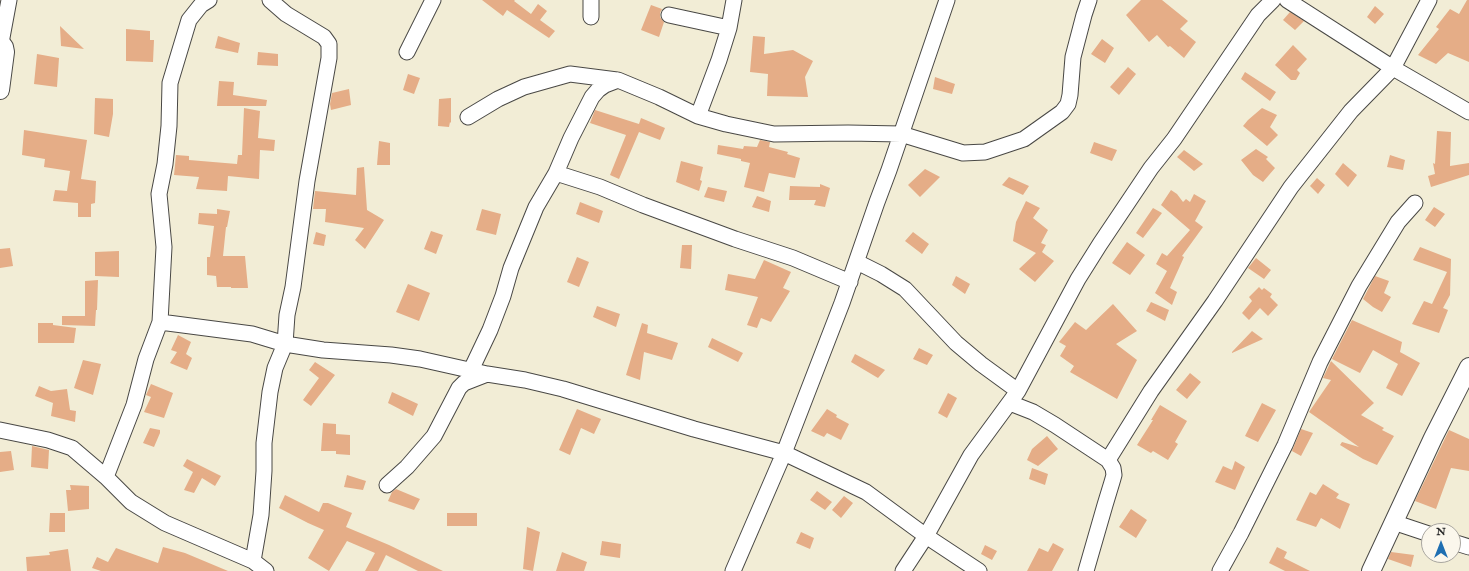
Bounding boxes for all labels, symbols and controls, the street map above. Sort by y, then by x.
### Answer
north arrow [1421,523,1461,563]
text: N [1436,525,1446,539]

